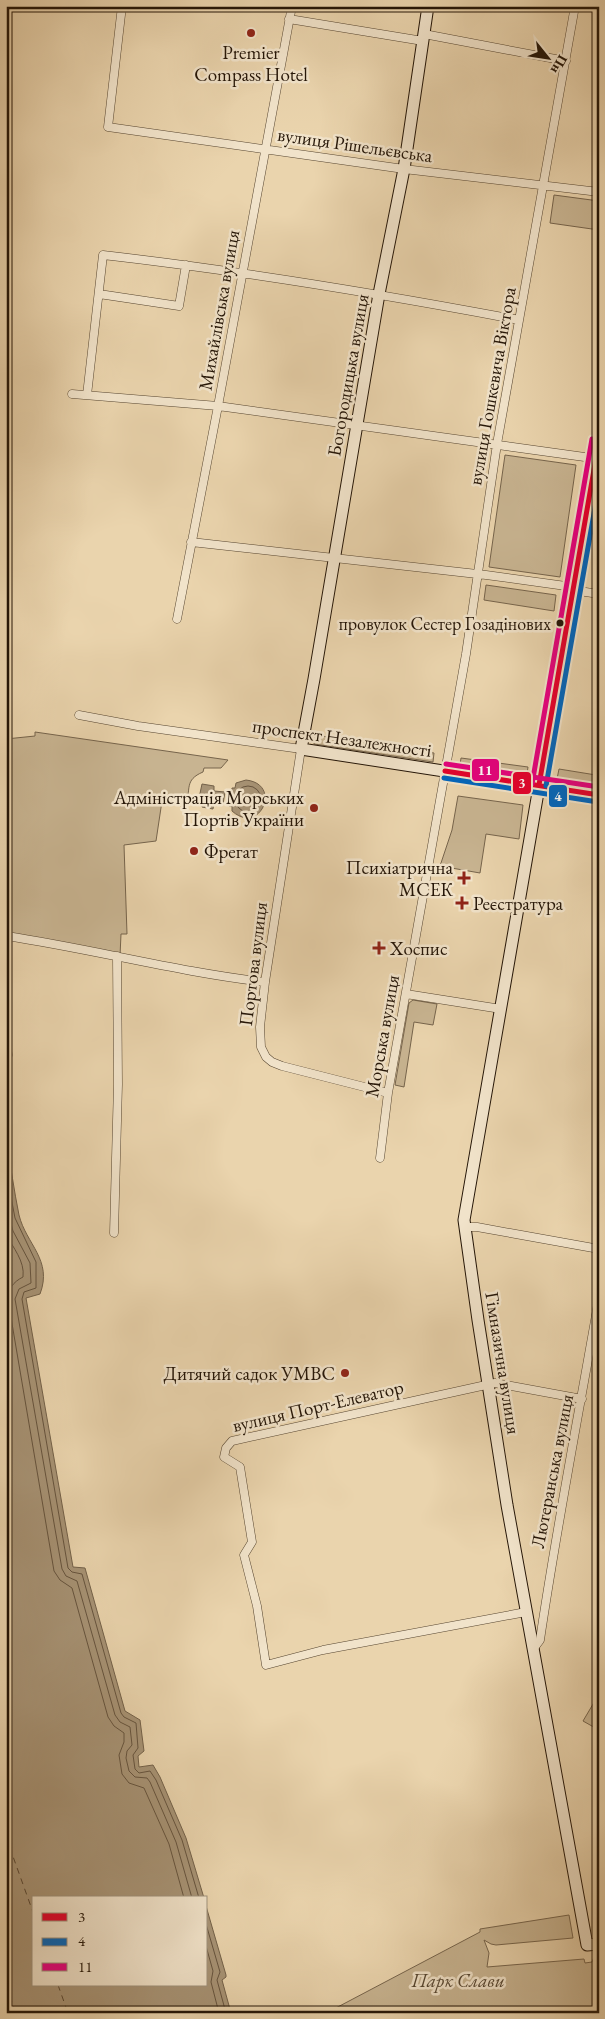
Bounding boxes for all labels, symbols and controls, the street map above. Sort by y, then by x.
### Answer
marker: Premier Compass Hotel [245,27,257,39]
north arrow [522,32,572,82]
place label: Premier Compass Hotel [194,40,308,87]
text: Пн [547,52,572,77]
street label: вулиця Рішельєвська [276,122,434,168]
street label: Михайлівська вулиця [193,227,246,392]
street label: вулиця Гошкевича Віктора [462,285,522,487]
street label: Богородицька вулиця [321,291,375,458]
place label: провулок Сестер Гозадінових [339,612,551,635]
marker: провулок Сестер Гозадінових [555,618,565,628]
street label: проспект Незалежності [251,713,434,763]
line badge: 11 [471,758,500,782]
text: 11 [478,761,492,779]
line badge: 3 [512,771,532,795]
text: 3 [518,774,526,792]
line badge: 4 [548,784,568,808]
place label: Адміністрація Морських Портів України [113,785,305,832]
text: 4 [554,787,562,805]
marker: Адміністрація Морських Портів України [308,802,320,814]
place label: Фрегат [204,839,258,864]
marker: Фрегат [188,845,200,857]
place label: Психіатрична МСЕК [346,855,453,902]
marker: Психіатрична МСЕК [457,871,471,885]
place label: Реєстратура [473,891,563,916]
marker: Реєстратура [455,896,469,910]
street label: Портова вулиця [233,900,273,1027]
place label: Хоспис [389,936,448,961]
marker: Хоспис [372,941,386,955]
street label: Морська вулиця [359,972,405,1099]
street label: Гімназична вулиця [479,1290,527,1436]
place label: Дитячий садок УМВС [164,1361,335,1386]
marker: Дитячий садок УМВС [339,1367,351,1379]
street label: вулиця Порт-Елеватор [230,1374,406,1438]
street label: Лютеранська вулиця [525,1391,579,1550]
legend [32,1896,208,1986]
text: 3 [78,1907,85,1926]
text: 4 [78,1931,86,1950]
text: 11 [78,1957,92,1976]
park label: Парк Слави [410,1968,505,1993]

